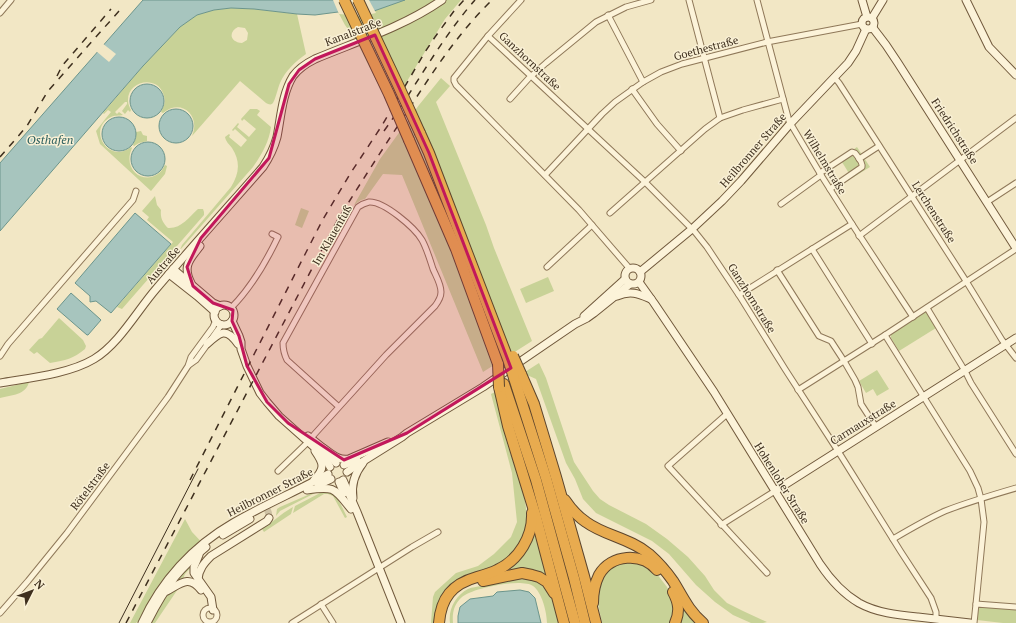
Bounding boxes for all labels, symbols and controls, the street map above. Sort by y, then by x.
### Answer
street label: Kanalstraße [323,15,384,49]
street label: Ganzhornstraße [496,29,564,94]
street label: Goethestraße [672,33,740,63]
street label: Friedrichstraße [929,96,982,167]
street label: Heilbronner Straße [717,109,790,190]
street label: Wilhelmstraße [800,127,850,197]
water label: Osthafen [27,132,73,147]
street label: Lerchenstraße [909,179,959,246]
street label: Im Klauenfuß [309,202,355,268]
street label: Austraße [143,243,183,287]
street label: Ganzhornstraße [725,261,779,336]
street label: Carmauxstraße [827,396,899,448]
street label: Hohenloher Straße [751,440,813,527]
street label: Rötelstraße [67,459,113,513]
street label: Heilbronner Straße [225,464,316,520]
north arrow [12,571,52,611]
text: N [31,577,48,593]

